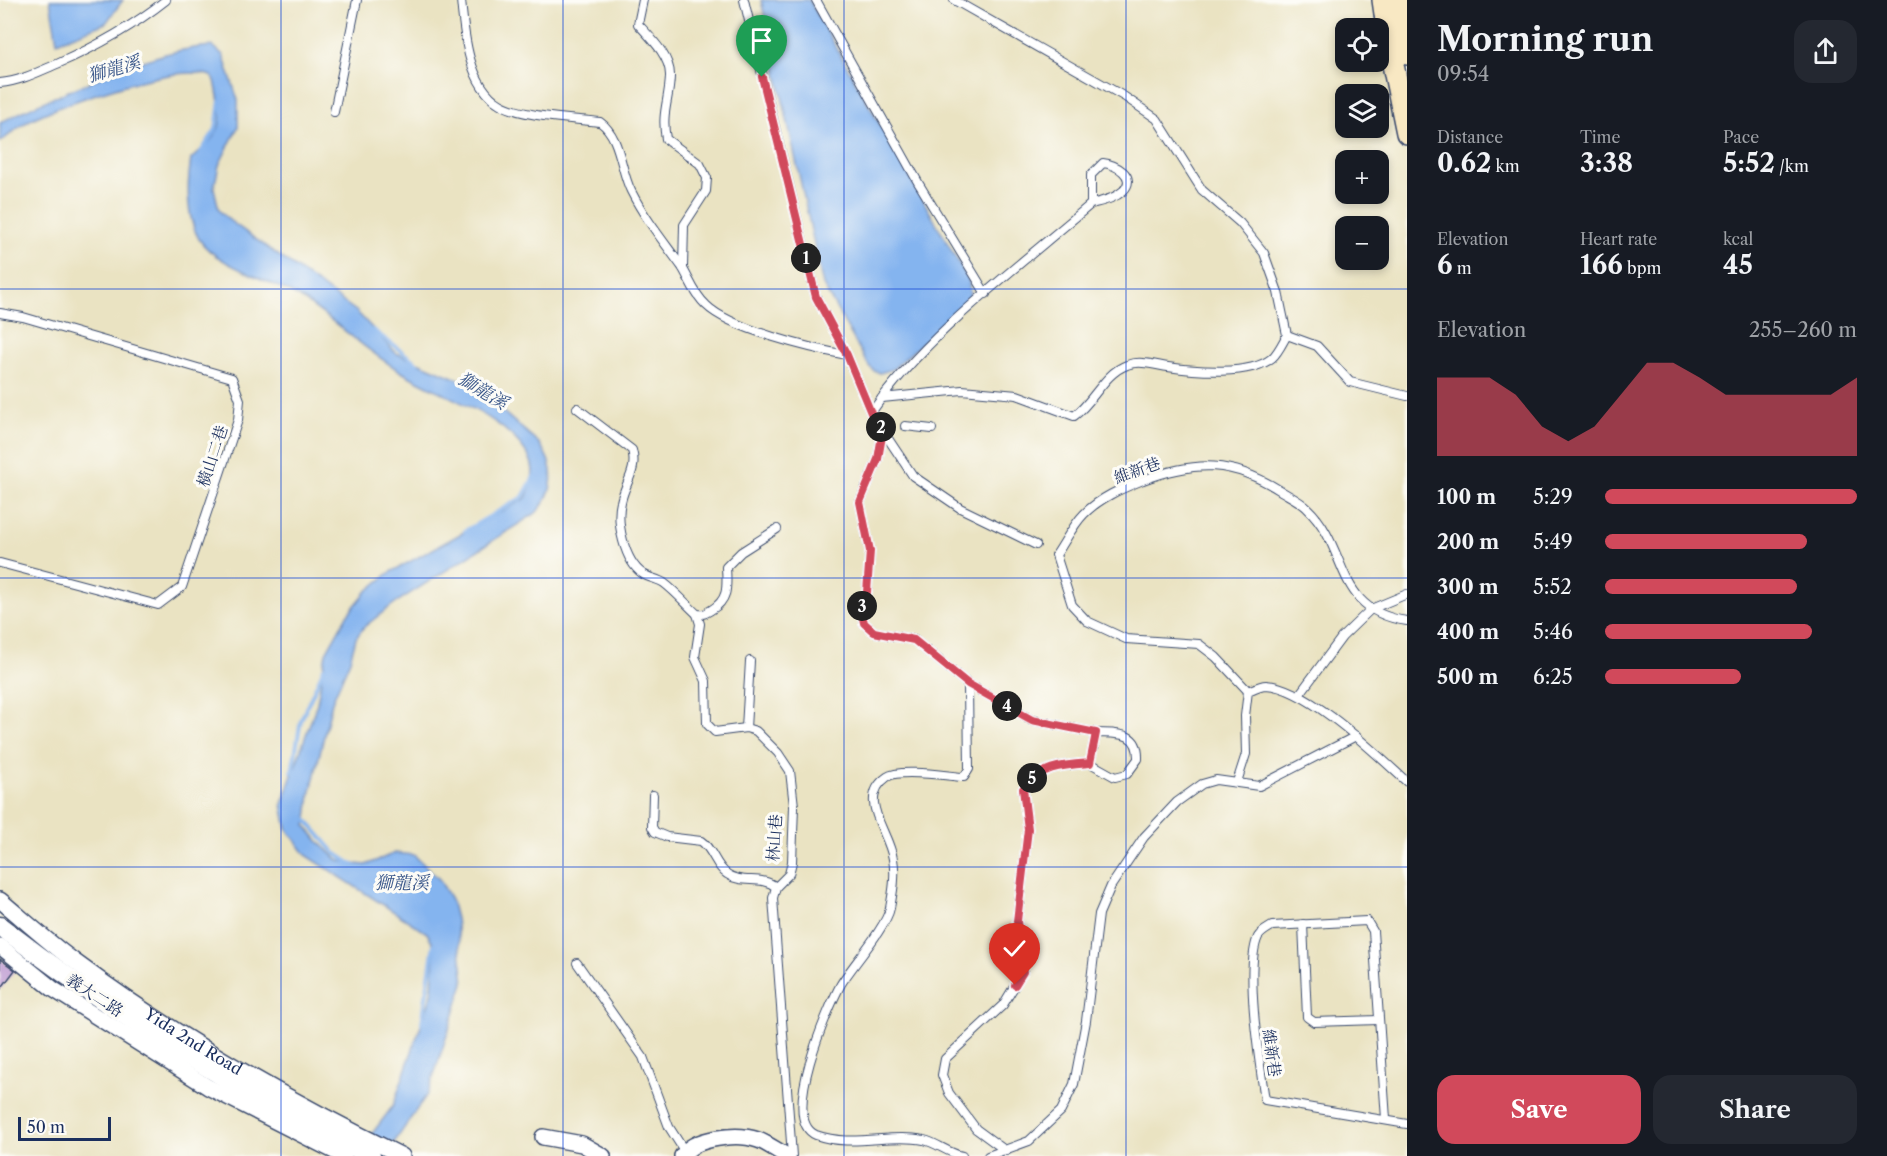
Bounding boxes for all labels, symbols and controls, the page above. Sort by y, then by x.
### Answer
pin [736,15,787,77]
map controls [1335,18,1389,270]
button: locate [1335,18,1389,72]
text: Morning run [1437,19,1653,60]
button: share [1794,20,1857,83]
icon: arrive [745,24,778,57]
water label: 獅龍溪 [85,50,145,87]
text: 09:54 [1437,62,1489,86]
button: layers [1335,84,1389,138]
text: Distance [1437,127,1503,147]
text: Time [1580,127,1620,147]
text: Pace [1723,127,1759,147]
text: 0.62 [1437,147,1491,179]
text: 3:38 [1580,147,1633,179]
text: 5:52 [1723,147,1775,179]
button: + [1335,150,1389,204]
text: km [1491,156,1520,176]
text: /km [1775,156,1809,176]
button: − [1335,216,1389,270]
text: Elevation [1437,229,1508,249]
text: Heart rate [1580,229,1657,249]
text: kcal [1723,229,1753,249]
pin: 1 [791,243,821,273]
text: 1 [802,248,810,268]
text: 6 [1437,249,1453,281]
text: 166 [1580,249,1623,281]
text: 45 [1723,249,1753,281]
text: m [1453,258,1472,278]
text: bpm [1623,258,1661,278]
text: Elevation [1437,318,1526,342]
text: 255–260 m [1749,318,1857,342]
water label: 獅龍溪 [454,368,514,415]
pin: 2 [866,412,896,442]
text: 2 [876,417,886,437]
street label: 橫山二巷 [193,422,231,490]
street label: 維新巷 [1111,452,1163,488]
text: 100 m [1437,485,1496,509]
text: 5:29 [1533,485,1573,509]
text: 200 m [1437,530,1499,554]
text: 5:49 [1533,530,1573,554]
text: 300 m [1437,575,1499,599]
text: 5:52 [1533,575,1572,599]
pin: 3 [847,591,877,621]
text: 3 [857,596,867,616]
text: 400 m [1437,620,1499,644]
text: 5:46 [1533,620,1573,644]
text: 500 m [1437,665,1498,689]
text: 6:25 [1533,665,1573,689]
pin: 4 [992,691,1022,721]
text: 4 [1002,696,1012,716]
pin: 5 [1017,763,1047,793]
text: 5 [1028,768,1036,788]
street label: 林山巷 [762,813,786,863]
water label: 獅龍溪 [375,872,431,894]
pin [989,923,1040,985]
icon: check [998,932,1031,965]
street label: 義大二路 [63,969,127,1021]
street label: Yida 2nd Road [140,1003,246,1079]
street label: 維新巷 [1259,1028,1285,1078]
button: Save [1437,1075,1641,1144]
button: Share [1653,1075,1857,1144]
scale bar [18,1114,111,1142]
text: 50 m [27,1117,65,1137]

